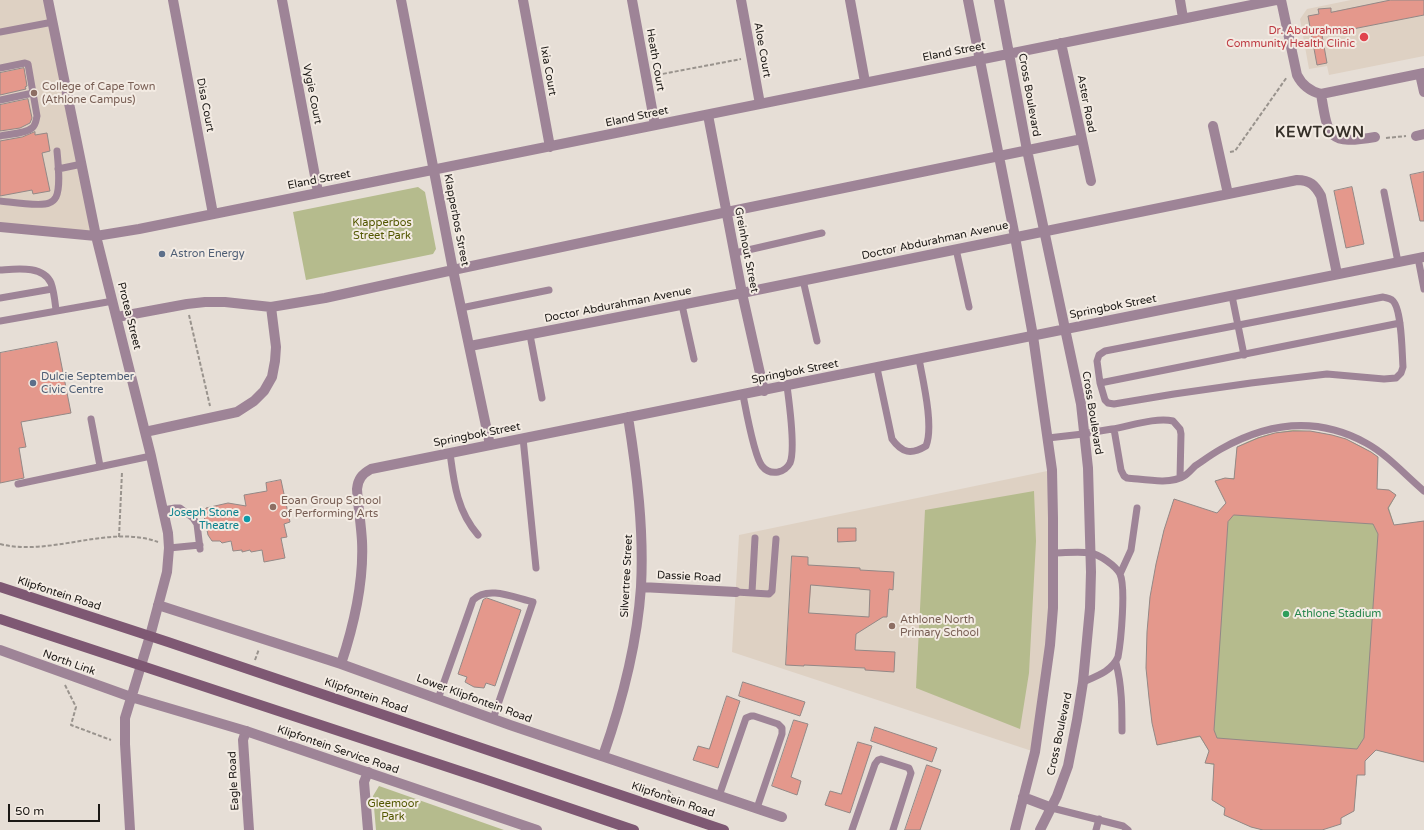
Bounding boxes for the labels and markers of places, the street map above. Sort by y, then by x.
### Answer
place label: Dr. Abdurahman Community Health Clinic [1226,24,1355,50]
marker: Dr. Abdurahman Community Health Clinic [1358,31,1370,43]
place label: College of Cape Town (Athlone Campus) [42,80,155,106]
marker: College of Cape Town (Athlone Campus) [29,88,39,98]
place label: Astron Energy [170,247,245,261]
marker: Astron Energy [157,249,167,259]
place label: Dulcie September Civic Centre [41,370,134,396]
marker: Dulcie September Civic Centre [28,378,38,388]
place label: Eoan Group School of Performing Arts [281,494,381,520]
marker: Eoan Group School of Performing Arts [268,502,278,512]
place label: Joseph Stone Theatre [169,506,239,532]
marker: Joseph Stone Theatre [242,514,252,524]
place label: Athlone Stadium [1294,607,1381,621]
marker: Athlone Stadium [1281,609,1291,619]
place label: Athlone North Primary School [900,613,979,639]
marker: Athlone North Primary School [887,621,897,631]

